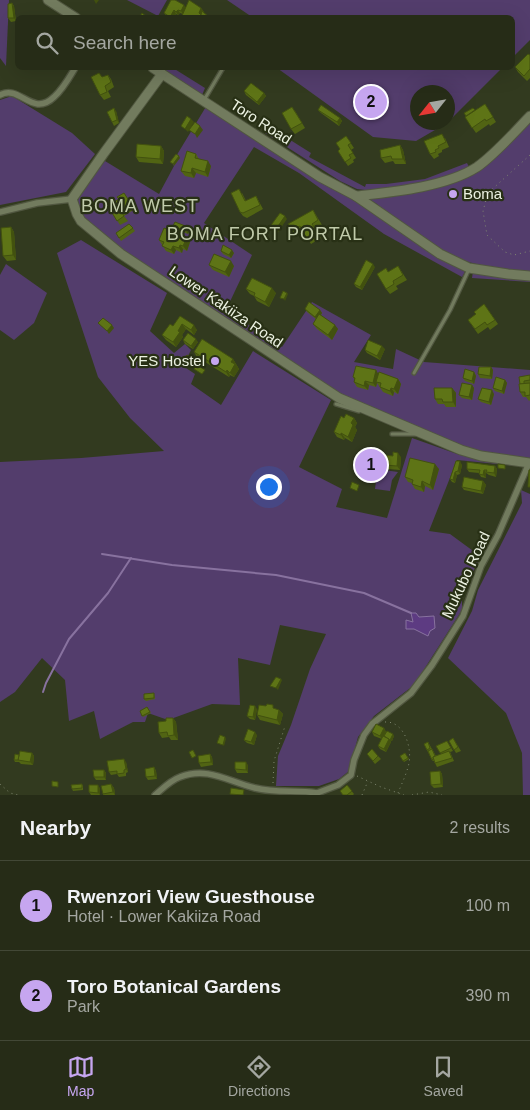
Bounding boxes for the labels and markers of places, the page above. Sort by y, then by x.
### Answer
pin: 2 [355,83,387,121]
place label: Boma [463,185,503,202]
marker: Boma [447,188,459,200]
place label: YES Hostel [128,352,205,369]
marker: YES Hostel [209,355,221,367]
pin: 1 [355,446,387,484]

